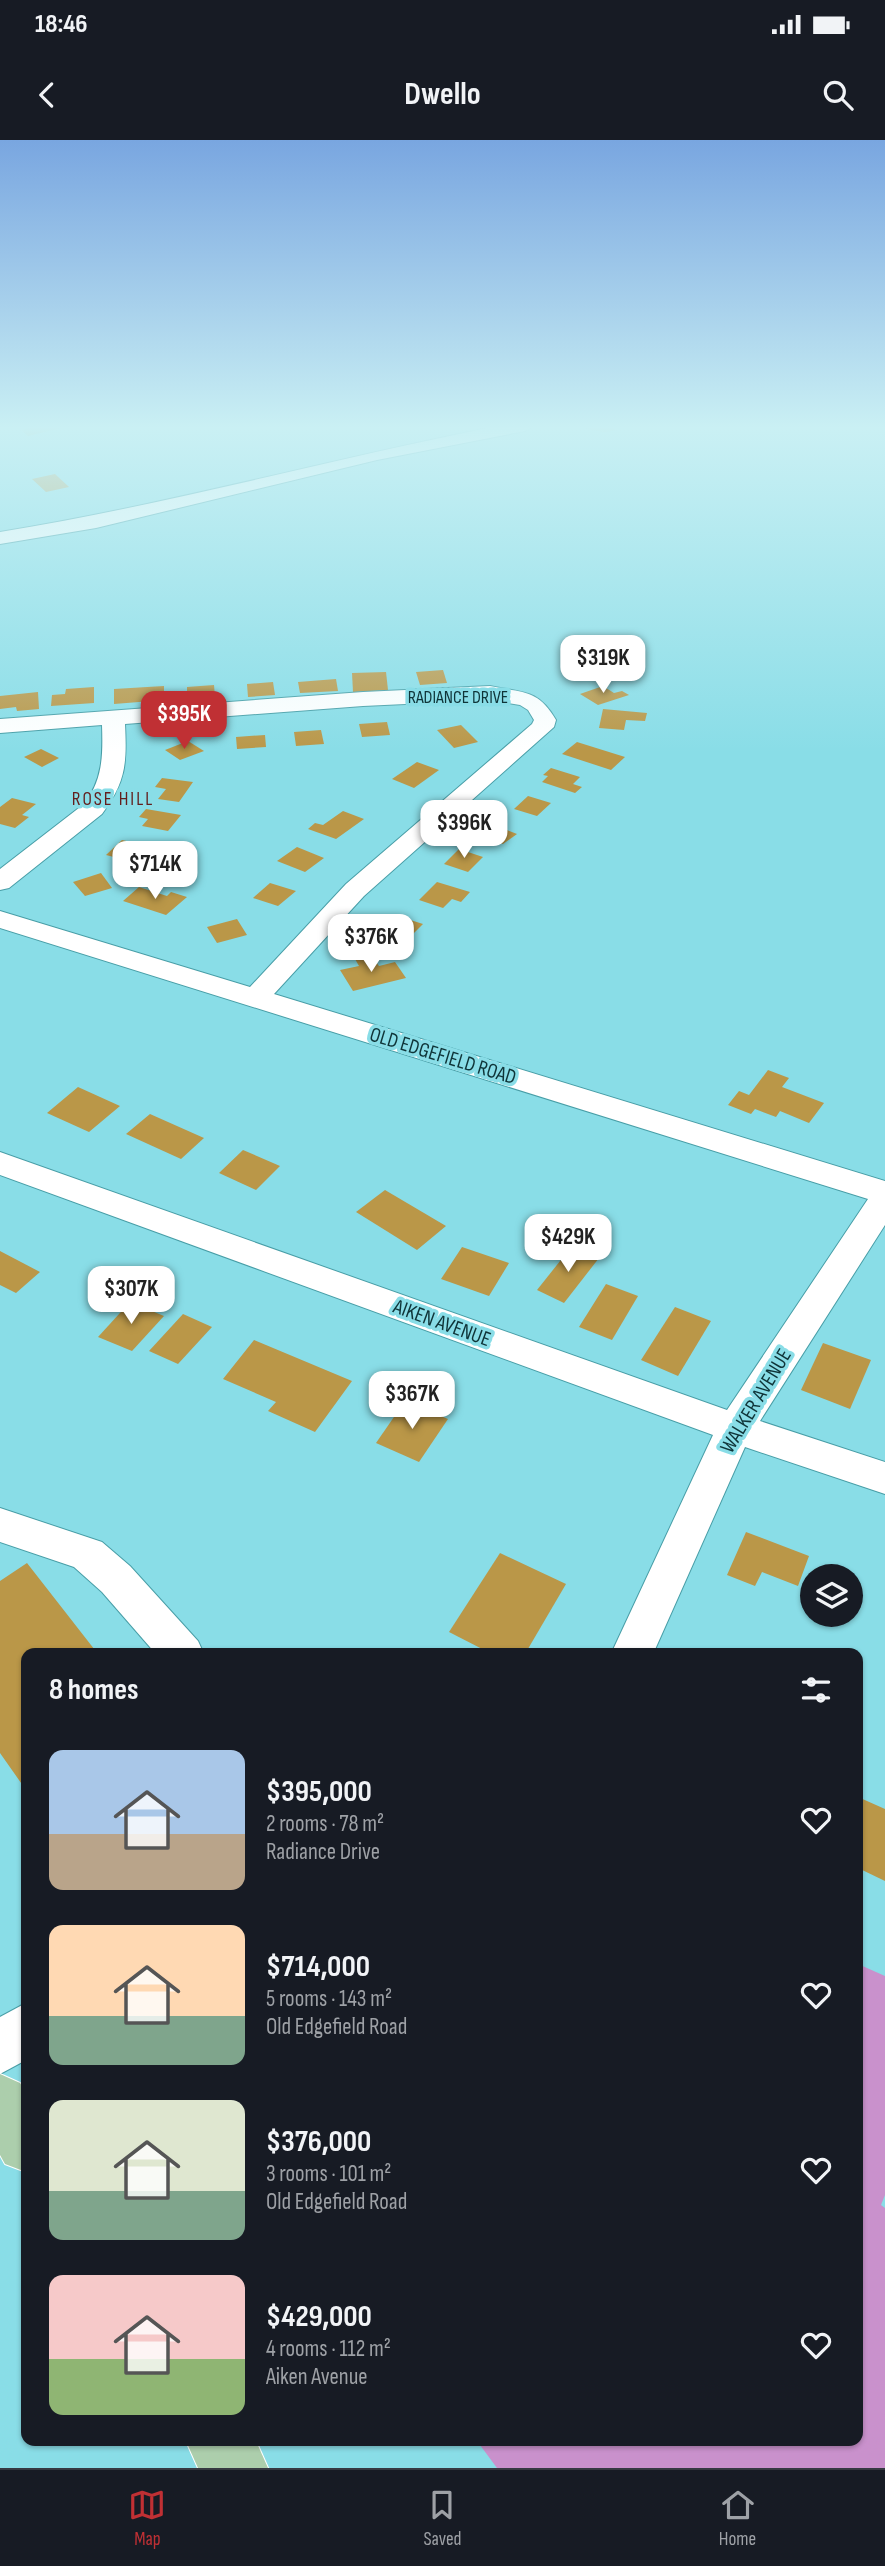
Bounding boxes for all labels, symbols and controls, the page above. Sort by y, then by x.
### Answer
text: 18:46 [35,9,88,40]
text: Dwello [404,75,481,114]
icon: back [28,76,66,114]
icon: search [819,76,857,114]
pin: $319K [554,636,652,695]
text: $319K [576,644,630,672]
street label: RADIANCE DRIVE [408,687,508,708]
pin: $395K [135,692,233,751]
text: $395K [157,700,211,728]
district label: ROSE HILL [72,788,154,811]
pin: $396K [415,800,513,860]
text: $396K [436,809,492,837]
pin: $714K [106,842,204,901]
text: $714K [128,850,182,878]
pin: $376K [322,914,420,974]
text: $376K [344,923,398,951]
street label: OLD EDGEFIELD ROAD [367,1022,519,1090]
pin: $429K [519,1214,617,1274]
text: $429K [541,1223,595,1251]
pin: $307K [82,1266,180,1326]
text: $307K [104,1275,158,1303]
street label: AIKEN AVENUE [389,1294,494,1352]
street label: WALKER AVENUE [715,1344,797,1458]
pin: $367K [363,1372,461,1431]
text: $367K [385,1380,439,1408]
map controls [800,1564,863,1627]
button: layers [800,1564,863,1627]
icon: filters [797,1671,835,1709]
text: 8 homes [49,1672,138,1708]
text: $395,000 [266,1774,372,1810]
icon: home [105,1778,189,1862]
icon: heart [797,1801,835,1839]
text: 2 rooms · 78 m² [266,1810,384,1838]
text: Radiance Drive [266,1838,380,1866]
text: $714,000 [266,1949,370,1985]
icon: home [105,1953,189,2037]
icon: heart [797,1976,835,2014]
text: 5 rooms · 143 m² [266,1985,392,2013]
text: Old Edgefield Road [266,2013,407,2041]
text: $376,000 [266,2124,371,2160]
icon: home [105,2128,189,2212]
icon: heart [797,2151,835,2189]
text: 3 rooms · 101 m² [266,2160,391,2188]
text: Old Edgefield Road [266,2188,407,2216]
text: $429,000 [266,2299,372,2335]
icon: home [105,2303,189,2387]
icon: heart [797,2326,835,2364]
text: 4 rooms · 112 m² [266,2335,391,2363]
text: Aiken Avenue [266,2363,368,2391]
tab: Map [128,2486,166,2551]
tab: Saved [423,2486,462,2551]
tab: Home [719,2486,757,2551]

